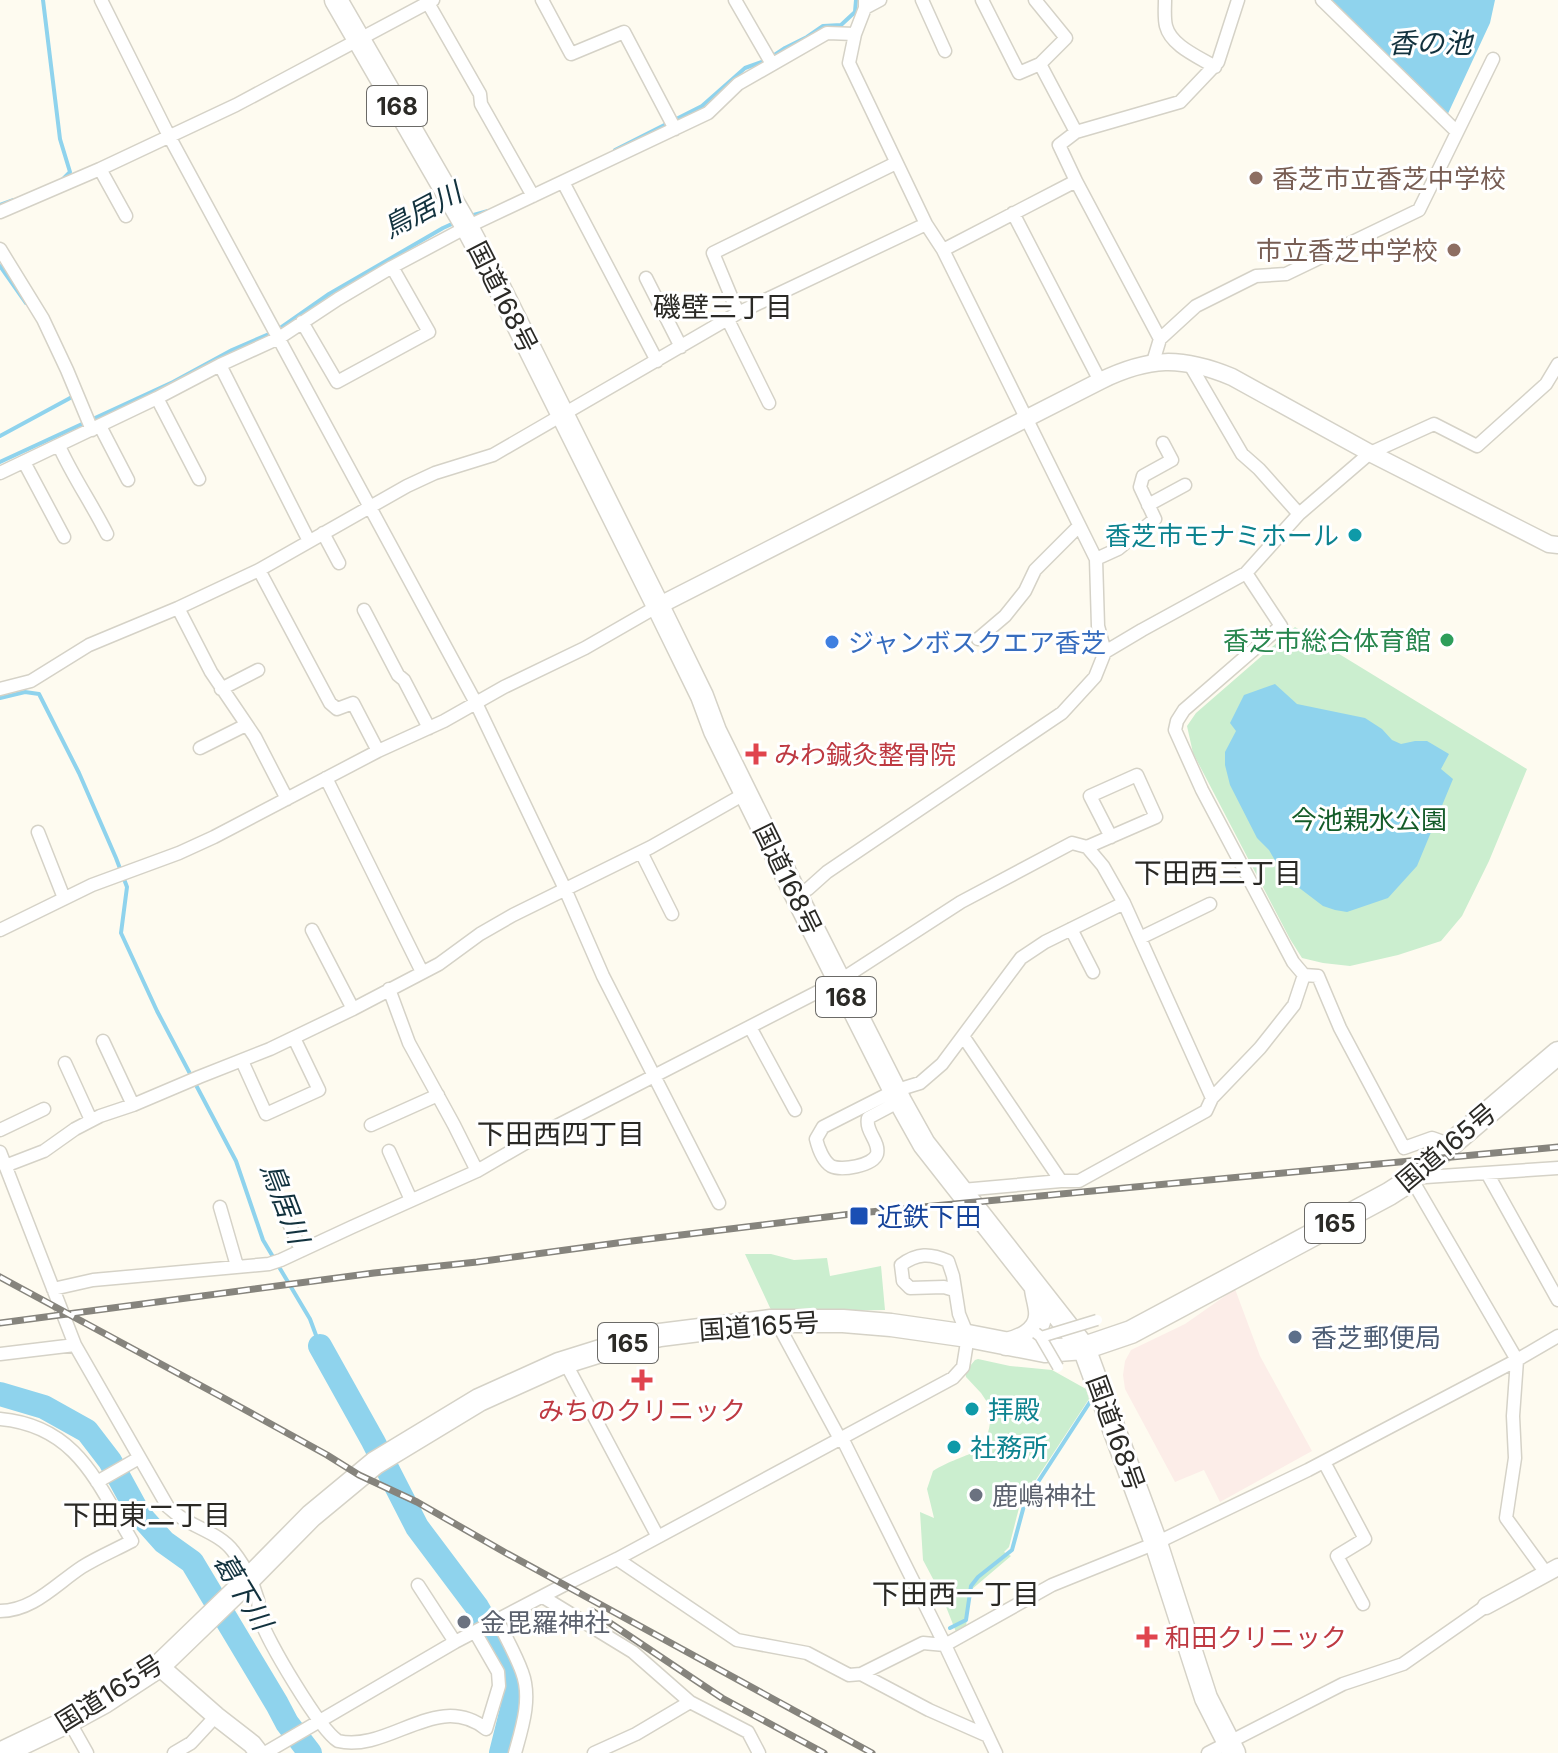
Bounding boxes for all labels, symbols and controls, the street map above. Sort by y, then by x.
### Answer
water label: 香の池 [1388,26,1475,60]
road number: 168 [367,86,427,126]
place label: 香芝市立香芝中学校 [1272,163,1506,194]
marker: 香芝市立香芝中学校 [1247,169,1265,187]
water label: 鳥居川 [377,174,470,245]
place label: 市立香芝中学校 [1256,235,1438,266]
street label: 国道168号 [462,236,544,358]
marker: 市立香芝中学校 [1445,241,1463,259]
district label: 磯壁三丁目 [653,290,793,324]
place label: 香芝市モナミホール [1105,520,1339,551]
marker: 香芝市モナミホール [1346,526,1364,544]
place label: 香芝市総合体育館 [1223,625,1431,656]
place label: ジャンボスクエア香芝 [848,627,1107,658]
marker: 香芝市総合体育館 [1438,631,1456,649]
marker: ジャンボスクエア香芝 [823,633,841,651]
place label: みわ鍼灸整骨院 [774,739,956,770]
marker: みわ鍼灸整骨院 [745,743,767,765]
park label: 今池親水公園 [1291,804,1447,835]
street label: 国道168号 [748,818,828,940]
district label: 下田西三丁目 [1134,856,1302,890]
road number: 168 [816,977,876,1017]
street label: 国道165号 [1390,1096,1502,1198]
district label: 下田西四丁目 [477,1117,645,1151]
water label: 鳥居川 [254,1158,317,1251]
place label: 近鉄下田 [877,1201,981,1232]
road number: 165 [1305,1203,1365,1243]
marker: 近鉄下田 [848,1205,870,1227]
street label: 国道165号 [698,1306,820,1346]
place label: 香芝郵便局 [1311,1322,1441,1353]
road number: 165 [598,1323,658,1363]
marker: 香芝郵便局 [1286,1328,1304,1346]
marker: みちのクリニック [631,1369,653,1391]
street label: 国道168号 [1081,1371,1151,1495]
place label: 拝殿 [988,1394,1040,1425]
place label: みちのクリニック [538,1395,746,1426]
marker: 拝殿 [963,1400,981,1418]
place label: 社務所 [970,1432,1048,1463]
marker: 社務所 [945,1438,963,1456]
place label: 鹿嶋神社 [992,1480,1096,1511]
marker: 鹿嶋神社 [967,1486,985,1504]
district label: 下田東二丁目 [63,1498,231,1532]
water label: 葛下川 [207,1546,281,1638]
district label: 下田西一丁目 [872,1577,1040,1611]
place label: 金毘羅神社 [480,1607,610,1638]
marker: 金毘羅神社 [455,1613,473,1631]
place label: 和田クリニック [1165,1622,1347,1653]
marker: 和田クリニック [1136,1626,1158,1648]
street label: 国道165号 [50,1648,168,1738]

